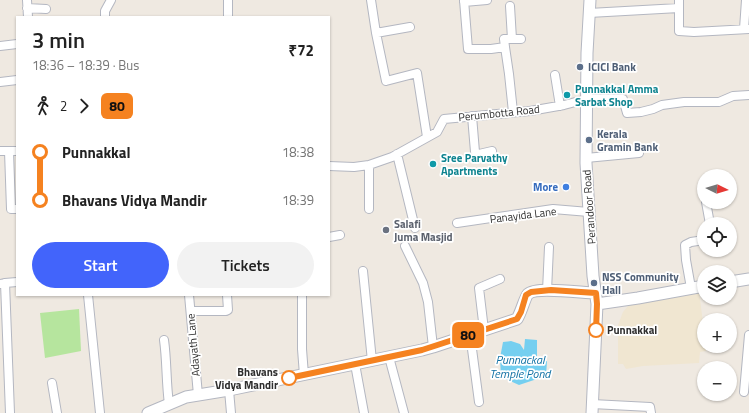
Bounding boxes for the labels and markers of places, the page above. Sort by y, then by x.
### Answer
place label: ICICI Bank [588,59,636,75]
marker: ICICI Bank [575,62,585,72]
place label: Punnakkal Amma Sarbat Shop [575,81,659,110]
marker: Punnakkal Amma Sarbat Shop [562,90,572,100]
place label: Kerala Gramin Bank [597,126,658,155]
marker: Kerala Gramin Bank [584,135,594,145]
place label: Sree Parvathy Apartments [441,150,508,179]
marker: Sree Parvathy Apartments [428,159,438,169]
place label: More [533,179,558,195]
marker: More [561,182,571,192]
place label: Salafi Juma Masjid [394,216,453,245]
marker: Salafi Juma Masjid [381,225,391,235]
place label: NSS Community Hall [602,269,679,298]
marker: NSS Community Hall [589,278,599,288]
marker: Punnakkal [588,322,604,338]
place label: Punnakkal [607,322,657,338]
place label: Bhavans Vidya Mandir [215,364,278,393]
marker: Bhavans Vidya Mandir [281,370,297,386]

